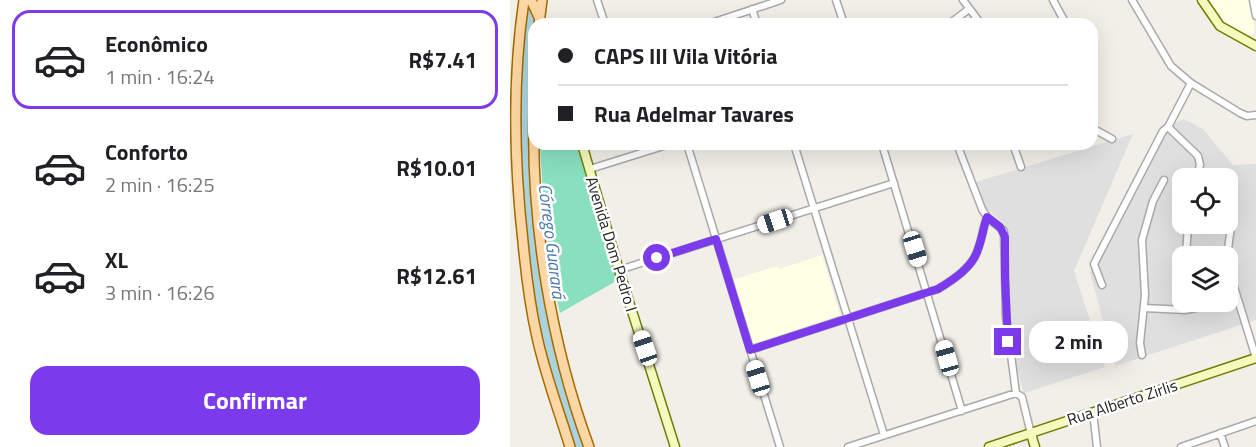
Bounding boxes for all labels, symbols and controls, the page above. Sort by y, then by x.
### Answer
text: Econômico [105,27,208,61]
icon: car [33,33,87,87]
text: CAPS III Vila Vitória [594,39,777,73]
text: R$7.41 [408,43,477,77]
text: 1 min · 16:24 [105,61,215,92]
text: Rua Adelmar Tavares [594,97,794,131]
text: Conforto [105,135,188,169]
icon: car [33,141,87,195]
text: R$10.01 [396,151,477,185]
map controls [1172,168,1238,312]
button: locate [1172,168,1238,234]
text: 2 min · 16:25 [105,169,215,200]
street label: Avenida Dom Pedro I [580,174,644,314]
water label: Córrego Guarará [532,182,573,302]
car [755,207,795,235]
car [901,229,929,269]
text: XL [105,243,128,277]
route start [643,244,670,271]
button: layers [1172,246,1238,312]
icon: car [33,249,87,303]
text: R$12.61 [396,259,477,293]
text: 3 min · 16:26 [105,277,215,308]
callout: 2 min [1029,321,1128,363]
text: 2 min [1054,326,1103,357]
car [631,328,659,368]
route end [994,328,1021,355]
car [933,338,961,378]
car [744,358,772,398]
button: Confirmar [30,366,480,435]
street label: Rua Alberto Zirlis [1064,373,1180,431]

